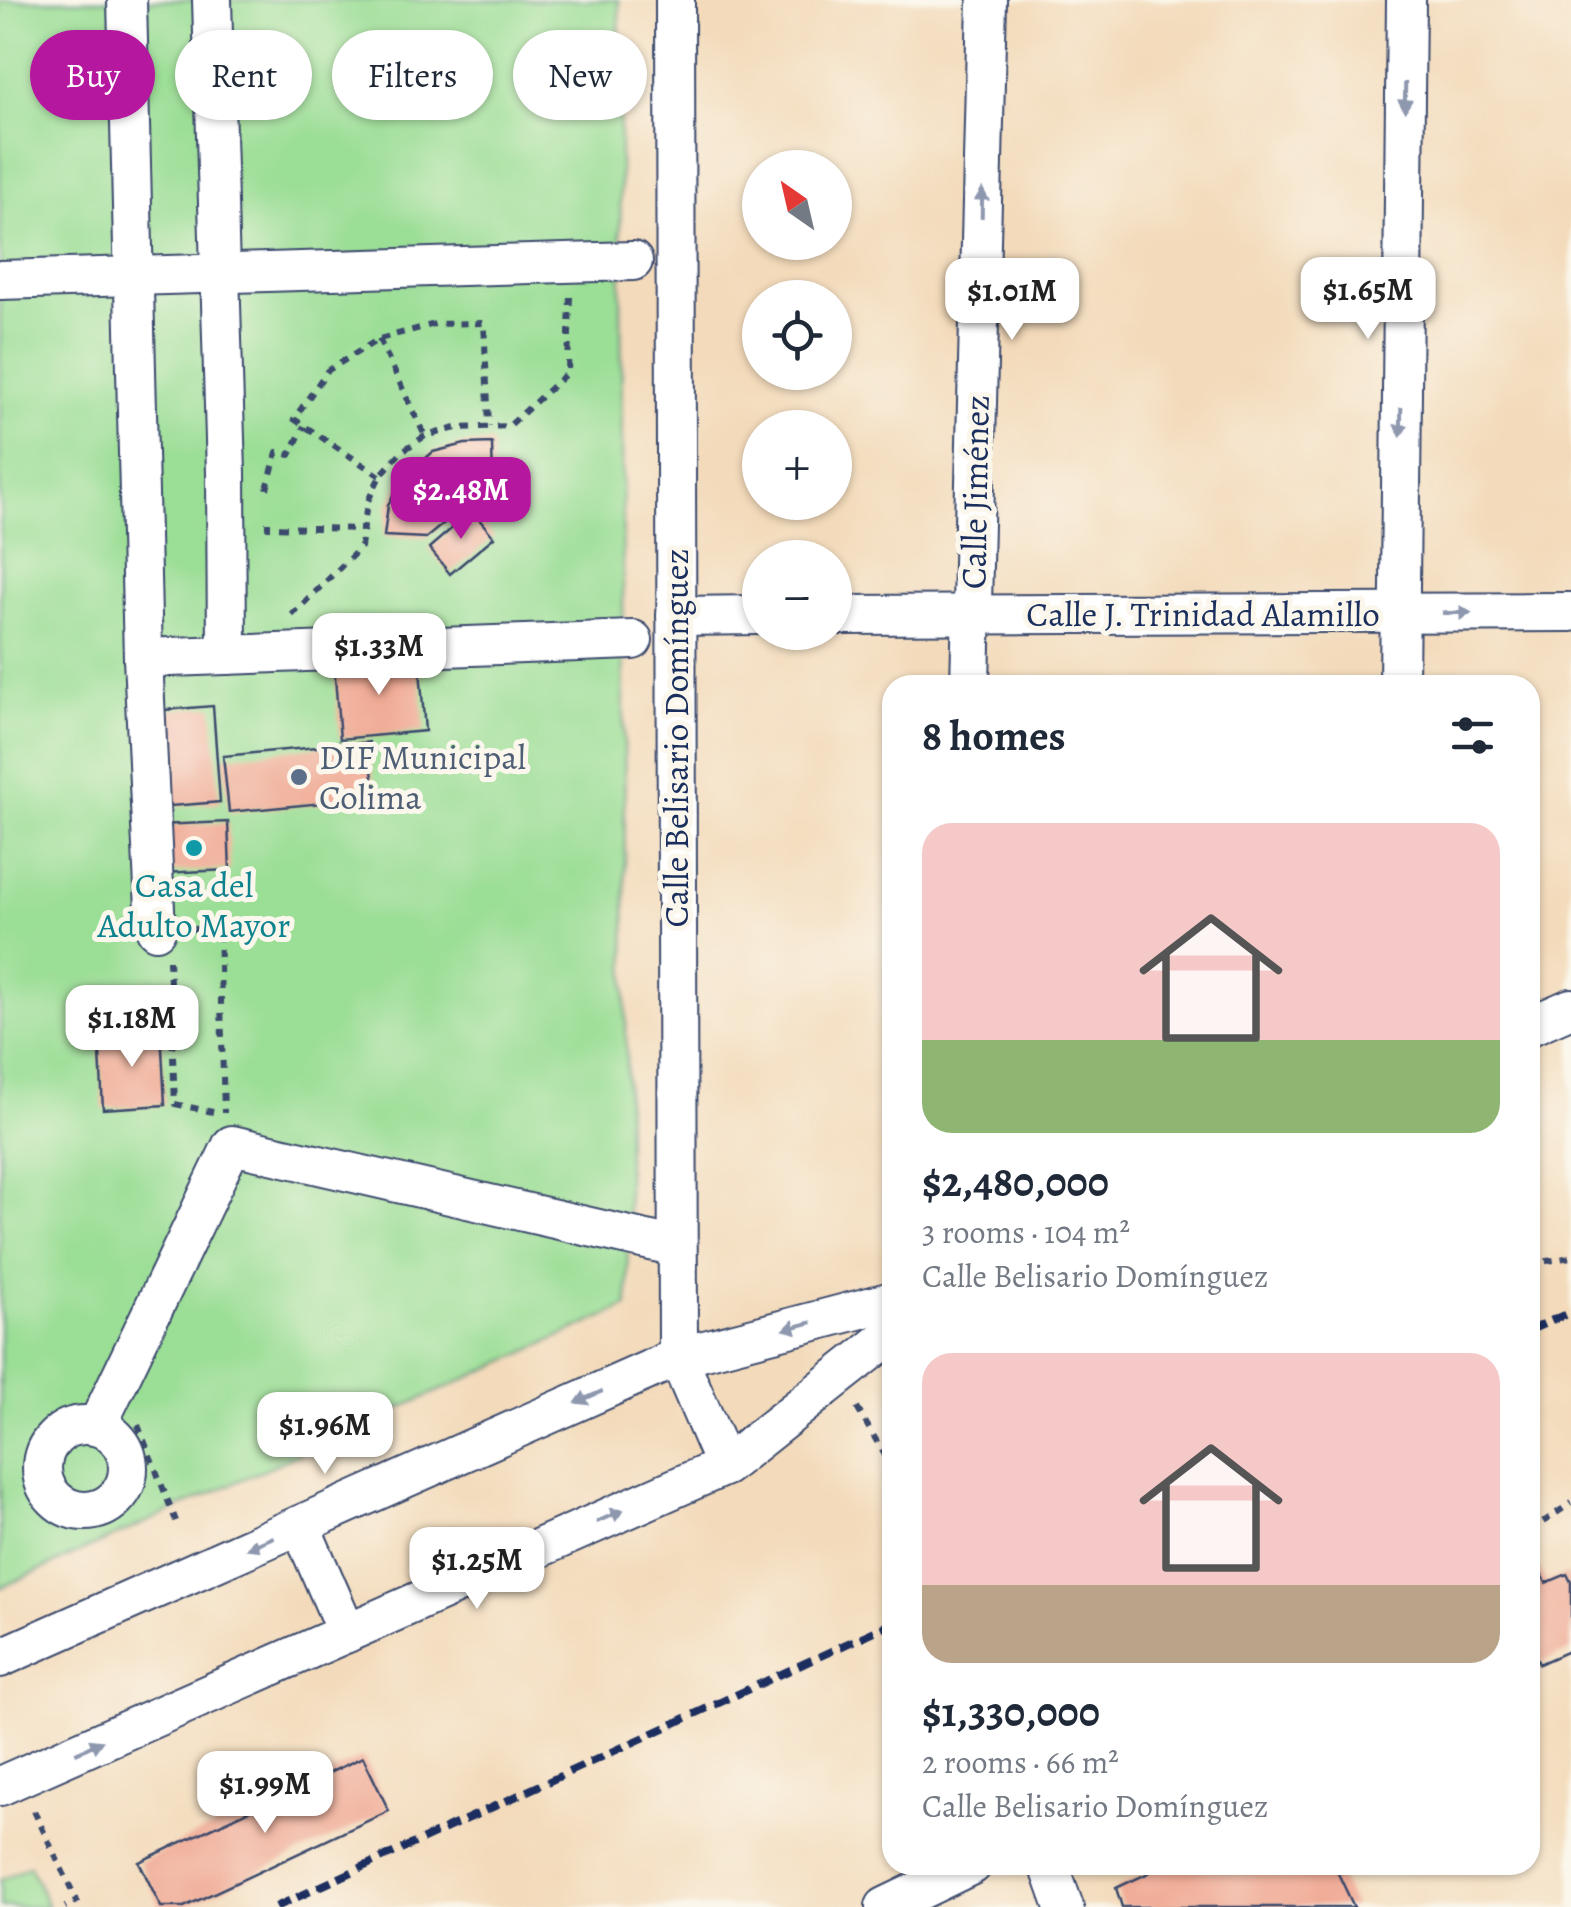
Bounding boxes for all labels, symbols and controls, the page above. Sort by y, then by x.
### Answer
chip: Buy [30,30,155,120]
chip: Rent [175,30,312,120]
chip: Filters [332,30,493,120]
chip: New [513,30,647,120]
one-way arrow [1396,82,1412,114]
north arrow [742,150,852,260]
map controls [742,150,852,650]
one-way arrow [974,186,990,218]
pin: $1.65M [1287,257,1449,342]
pin: $1.01M [931,258,1093,343]
text: $1.65M [1323,267,1413,311]
text: $1.01M [967,268,1057,312]
button: locate [742,280,852,390]
street label: Calle Jiménez [949,394,1001,590]
one-way arrow [1393,407,1409,439]
button: + [742,410,852,520]
pin: $2.48M [380,457,542,542]
text: $2.48M [413,467,509,511]
button: − [742,540,852,650]
street label: Calle Belisario Domínguez [652,548,700,928]
street label: Calle J. Trinidad Alamillo [1026,590,1380,638]
one-way arrow [1442,605,1474,621]
pin: $1.33M [298,613,460,698]
text: $1.33M [334,623,424,667]
text: 8 homes [922,707,1066,764]
icon: filters [1445,708,1500,763]
place label: DIF Municipal Colima [319,733,526,821]
marker: DIF Municipal Colima [288,766,310,788]
marker: Casa del Adulto Mayor [183,837,205,859]
place label: Casa del Adulto Mayor [97,861,290,949]
icon: home [1121,888,1301,1068]
pin: $1.18M [51,985,213,1070]
text: $1.18M [88,995,176,1039]
text: $2,480,000 [922,1153,1109,1210]
text: 3 rooms · 104 m² [922,1210,1130,1254]
text: Calle Belisario Domínguez [922,1254,1269,1298]
one-way arrow [782,1318,813,1334]
one-way arrow [574,1389,604,1405]
pin: $1.96M [244,1392,406,1477]
text: $1.96M [279,1402,371,1446]
icon: home [1121,1418,1301,1598]
one-way arrow [595,1508,625,1524]
pin: $1.25M [396,1527,558,1612]
one-way arrow [245,1535,275,1551]
text: $1.25M [431,1537,523,1581]
text: $1,330,000 [922,1683,1100,1740]
one-way arrow [74,1739,104,1755]
text: 2 rooms · 66 m² [922,1740,1119,1784]
pin: $1.99M [184,1751,346,1836]
text: $1.99M [219,1761,311,1805]
text: Calle Belisario Domínguez [922,1784,1269,1828]

